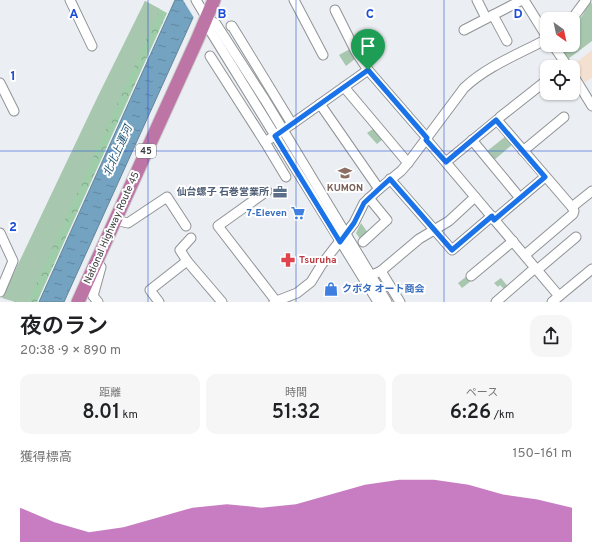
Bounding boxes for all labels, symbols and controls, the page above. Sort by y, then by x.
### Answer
text: A [69,7,79,23]
text: B [218,7,227,23]
text: C [366,7,374,23]
text: D [513,7,523,23]
north arrow [540,12,580,52]
map controls [540,12,580,100]
pin [351,29,385,70]
icon: arrive [357,35,379,57]
button: locate [540,60,580,100]
text: 1 [10,69,16,85]
water label: 北北上運河 [100,121,136,179]
road number: 45 [136,144,156,158]
school or university icon: KUMON [337,165,353,181]
street label: National Highway Route 45 [81,170,143,286]
place label: KUMON [327,182,363,195]
office icon: 仙台螺子 石巻営業所 [272,184,288,200]
place label: 仙台螺子 石巻営業所 [177,186,269,199]
supermarket icon: 7-Eleven [290,205,306,221]
place label: 7-Eleven [247,207,287,220]
text: 2 [9,220,17,236]
pharmacy icon: Tsuruha [280,252,296,268]
place label: Tsuruha [299,254,337,267]
shop icon: クボタ オート商会 [323,281,339,297]
place label: クボタ オート商会 [342,283,425,296]
text: 夜のラン [20,314,108,341]
button: share [530,315,572,357]
text: 20:38 · 9 × 890 m [20,343,121,359]
text: 距離 [99,386,121,400]
text: 時間 [285,386,307,400]
text: ペース [466,386,498,400]
text: 8.01 [82,400,120,426]
text: 51:32 [272,400,320,426]
text: 6:26 [450,400,491,426]
text: km [120,408,138,422]
text: /km [491,408,514,422]
text: 150–161 m [513,446,572,462]
text: 獲得標高 [20,450,72,466]

